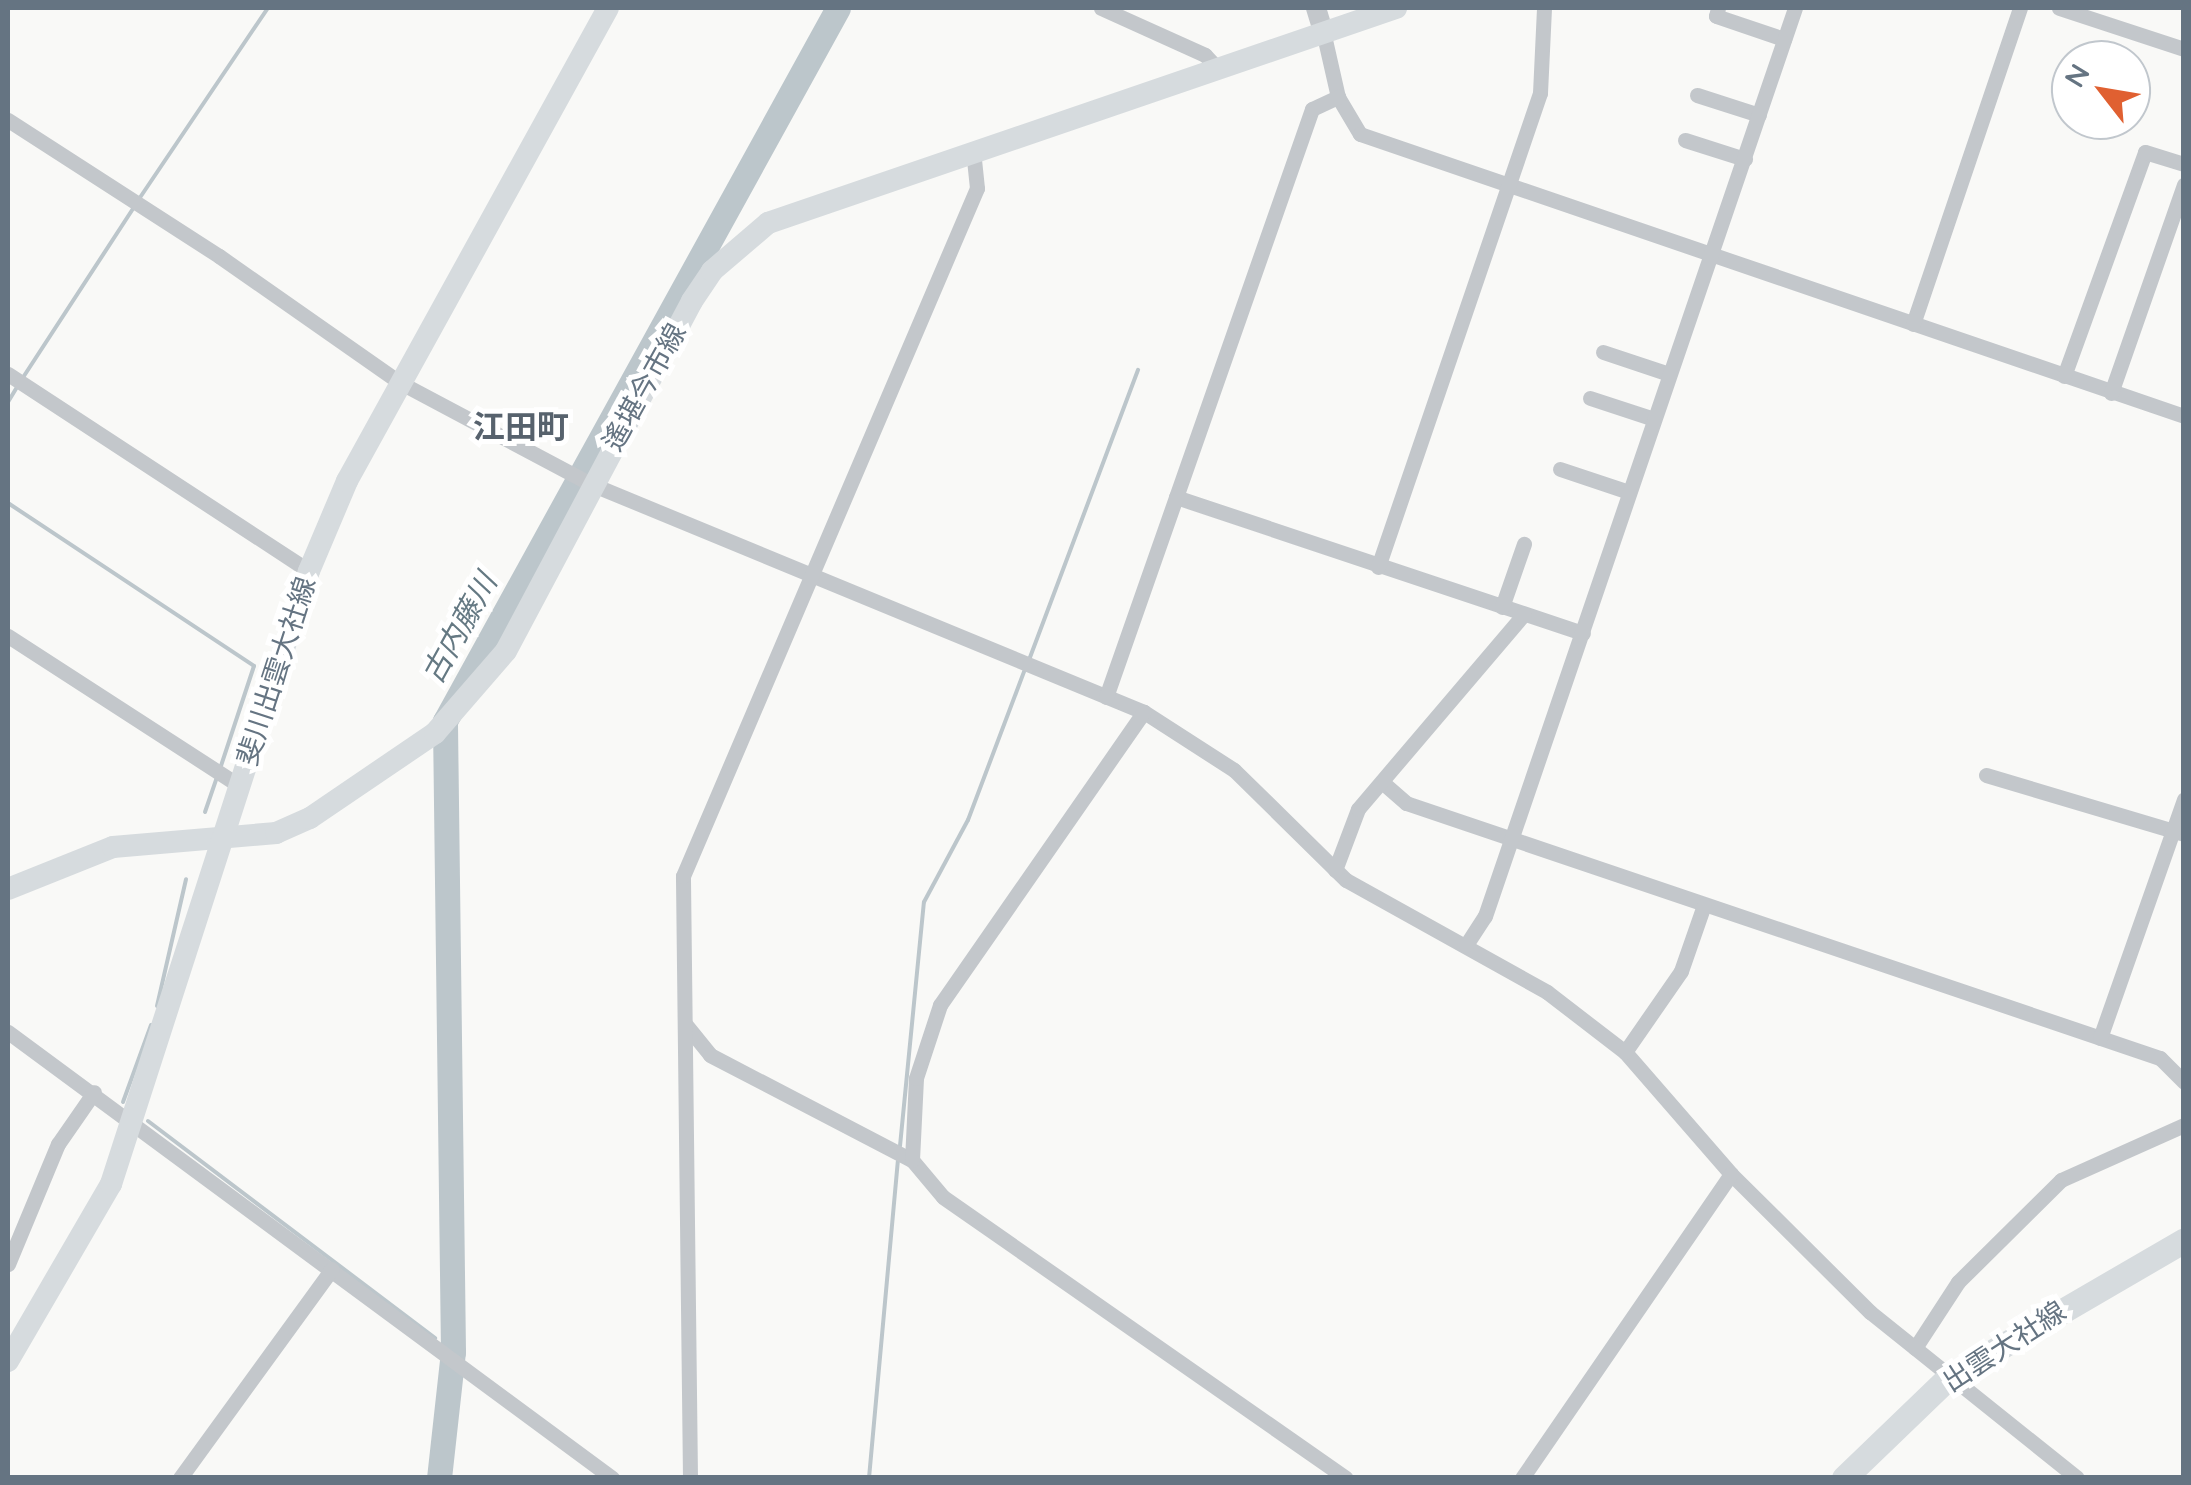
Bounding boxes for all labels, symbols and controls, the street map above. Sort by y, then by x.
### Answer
north arrow [2051,40,2151,140]
text: N [2056,57,2097,93]
street label: 遙堪今市線 [595,318,693,456]
district label: 江田町 [473,407,569,445]
water label: 古内藤川 [414,567,504,689]
street label: 斐川出雲大社線 [230,573,322,769]
street label: 出雲大社線 [1936,1294,2072,1398]

